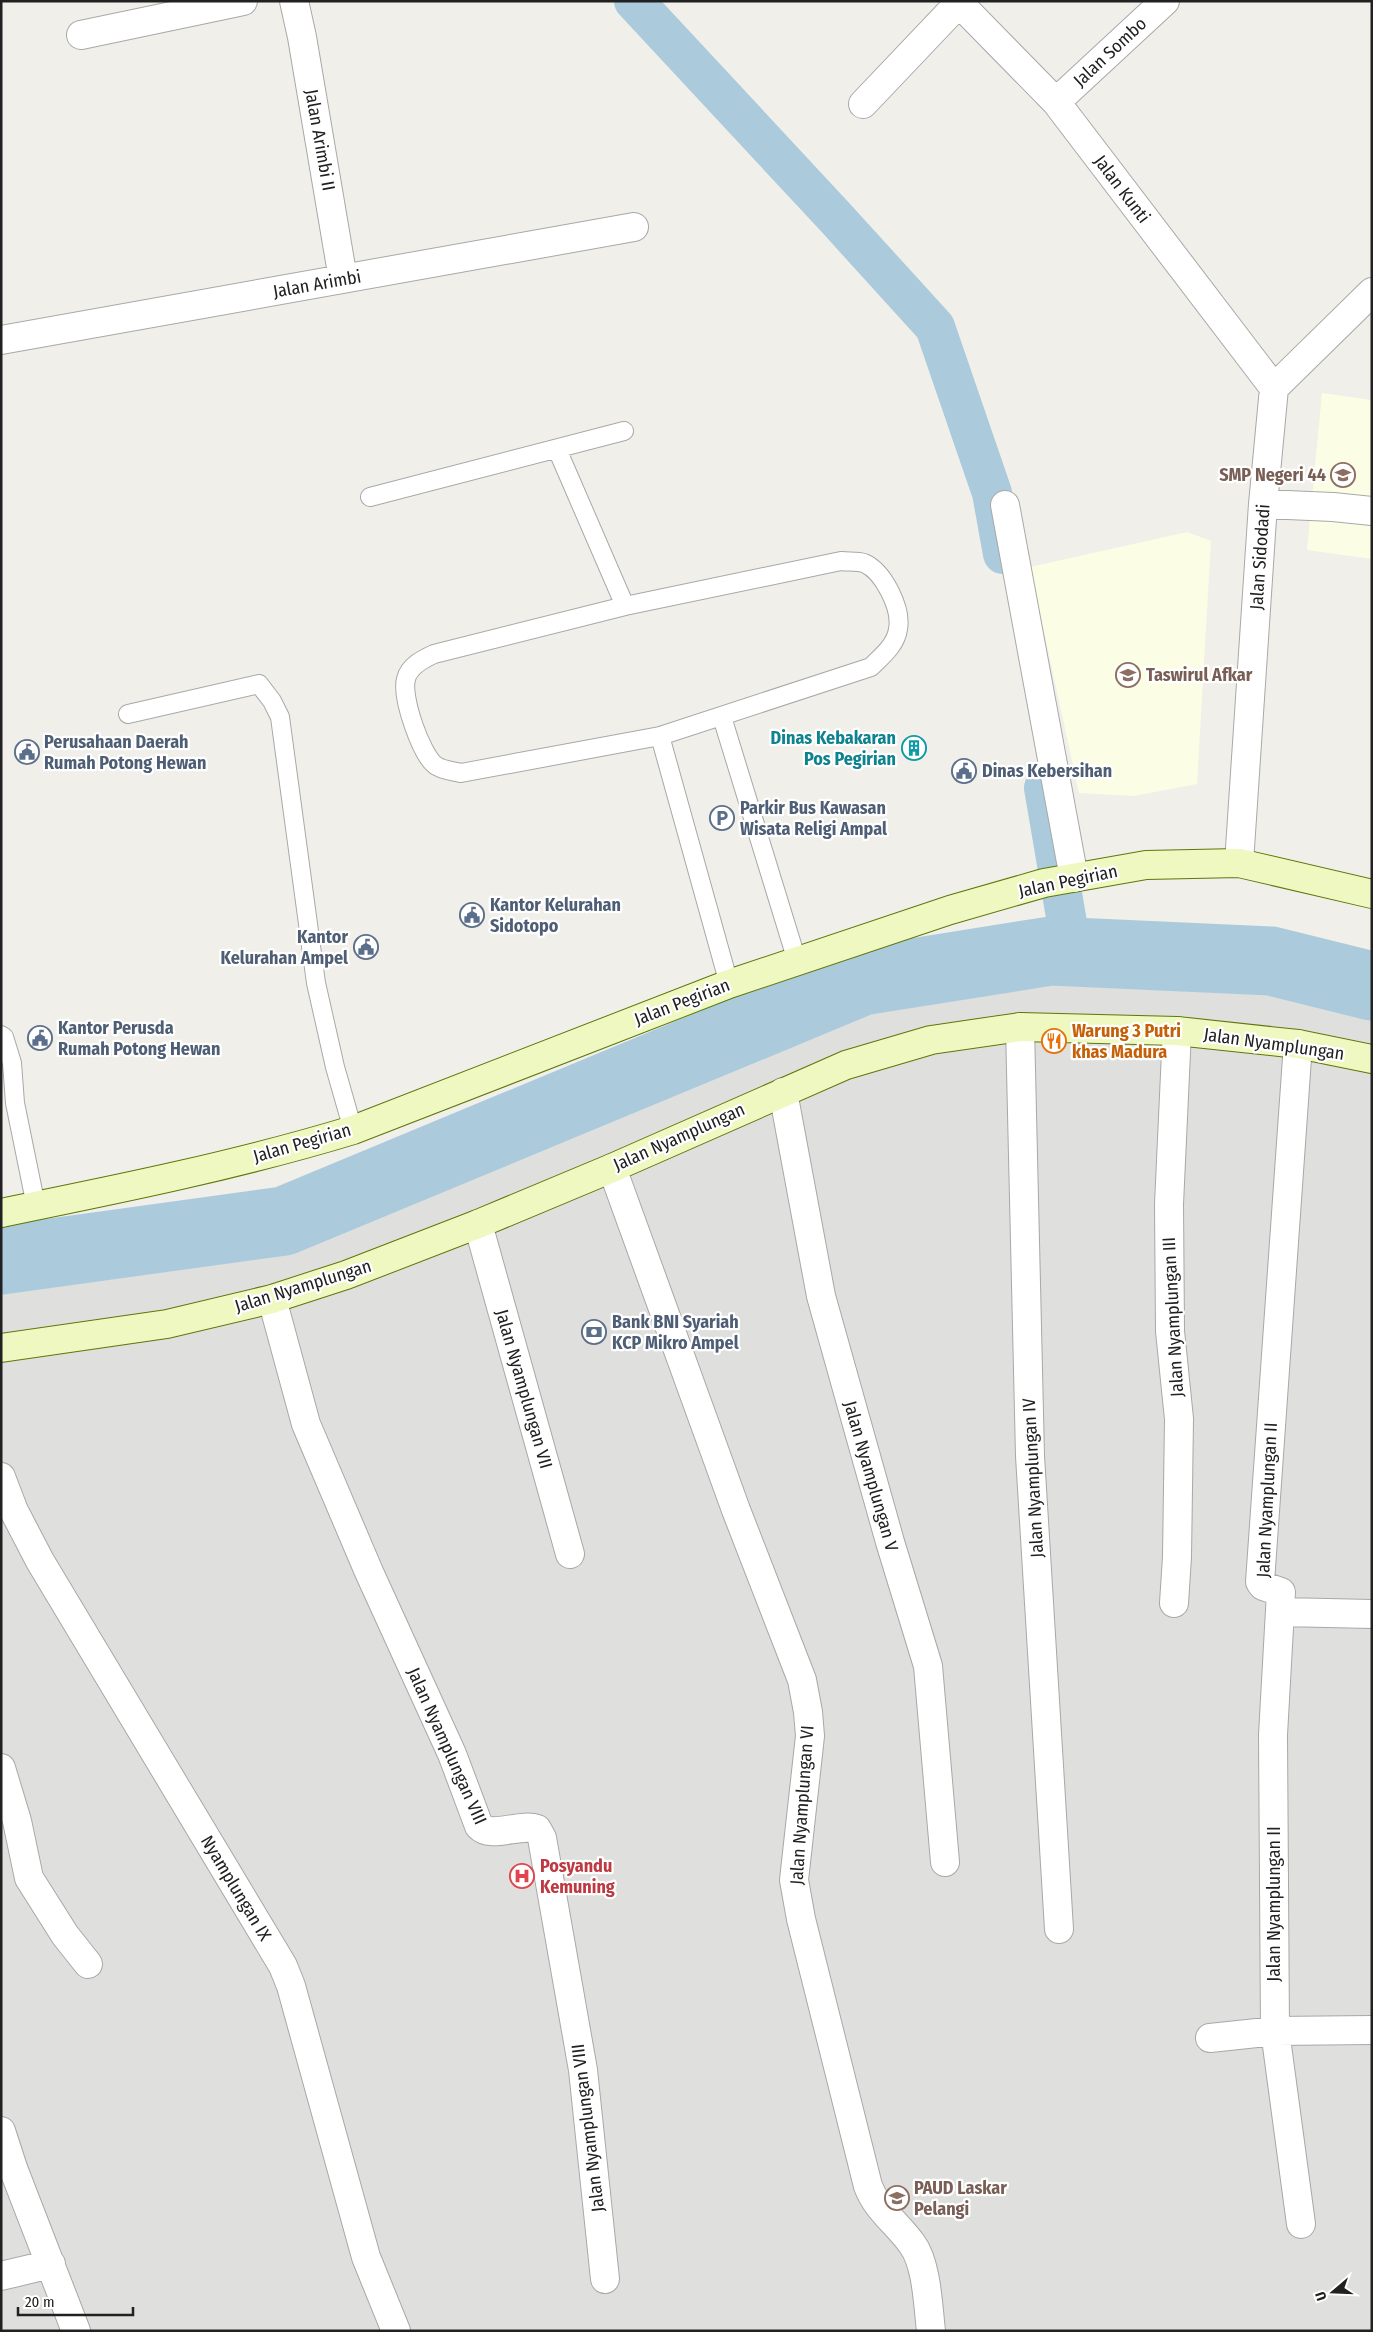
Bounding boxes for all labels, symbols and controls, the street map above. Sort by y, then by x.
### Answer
street label: Jalan Sombo [1069,13,1151,91]
street label: Jalan Arimbi II [300,88,340,192]
street label: Jalan Kunti [1089,151,1155,227]
street label: Jalan Arimbi [271,265,363,303]
school or university icon: SMP Negeri 44 [1330,462,1356,488]
place label: SMP Negeri 44 [1219,464,1326,486]
street label: Jalan Sidodadi [1245,503,1275,611]
school or university icon: Taswirul Afkar [1115,662,1141,688]
place label: Taswirul Afkar [1146,664,1253,686]
place label: Dinas Kebakaran Pos Pegirian [771,727,896,770]
place label: Perusahaan Daerah Rumah Potong Hewan [44,731,206,774]
building icon: Dinas Kebakaran Pos Pegirian [901,735,927,761]
public building icon: Perusahaan Daerah Rumah Potong Hewan [14,739,40,765]
public building icon: Dinas Kebersihan [951,758,977,784]
place label: Dinas Kebersihan [982,760,1112,782]
place label: Parkir Bus Kawasan Wisata Religi Ampal [740,797,887,840]
parking icon: Parkir Bus Kawasan Wisata Religi Ampal [709,805,735,831]
street label: Jalan Pegirian [1016,860,1120,902]
place label: Kantor Kelurahan Sidotopo [490,894,621,937]
public building icon: Kantor Kelurahan Sidotopo [459,902,485,928]
place label: Kantor Kelurahan Ampel [221,926,348,969]
public building icon: Kantor Kelurahan Ampel [353,934,379,960]
street label: Jalan Pegirian [631,974,733,1030]
place label: Kantor Perusda Rumah Potong Hewan [58,1017,220,1060]
place label: Warung 3 Putri khas Madura [1072,1020,1181,1063]
street label: Jalan Nyamplungan [1202,1023,1346,1065]
public building icon: Kantor Perusda Rumah Potong Hewan [27,1025,53,1051]
restaurant icon: Warung 3 Putri khas Madura [1041,1028,1067,1054]
street label: Jalan Nyamplungan [610,1098,748,1176]
street label: Jalan Pegirian [251,1119,353,1167]
street label: Jalan Nyamplungan III [1158,1236,1188,1398]
street label: Jalan Nyamplungan [232,1255,374,1317]
street label: Jalan Nyamplungan VII [491,1307,557,1471]
place label: Bank BNI Syariah KCP Mikro Ampel [612,1311,739,1354]
bank icon: Bank BNI Syariah KCP Mikro Ampel [581,1319,607,1345]
street label: Jalan Nyamplungan IV [1018,1397,1048,1558]
street label: Jalan Nyamplungan V [839,1398,903,1554]
street label: Jalan Nyamplungan II [1252,1422,1282,1578]
street label: Jalan Nyamplungan VIII [403,1664,491,1828]
street label: Jalan Nyamplungan VI [785,1724,819,1886]
street label: Jalan Nyamplungan II [1263,1826,1285,1982]
street label: Nyamplungan IX [196,1831,276,1945]
place label: Posyandu Kemuning [540,1855,615,1898]
hospital icon: Posyandu Kemuning [509,1863,535,1889]
street label: Jalan Nyamplungan VIII [567,2043,609,2213]
place label: PAUD Laskar Pelangi [914,2177,1007,2220]
school or university icon: PAUD Laskar Pelangi [884,2185,910,2211]
north arrow [1308,2267,1358,2317]
scale bar [18,2284,132,2316]
text: U [1312,2289,1331,2303]
text: 20 m [25,2293,55,2311]

